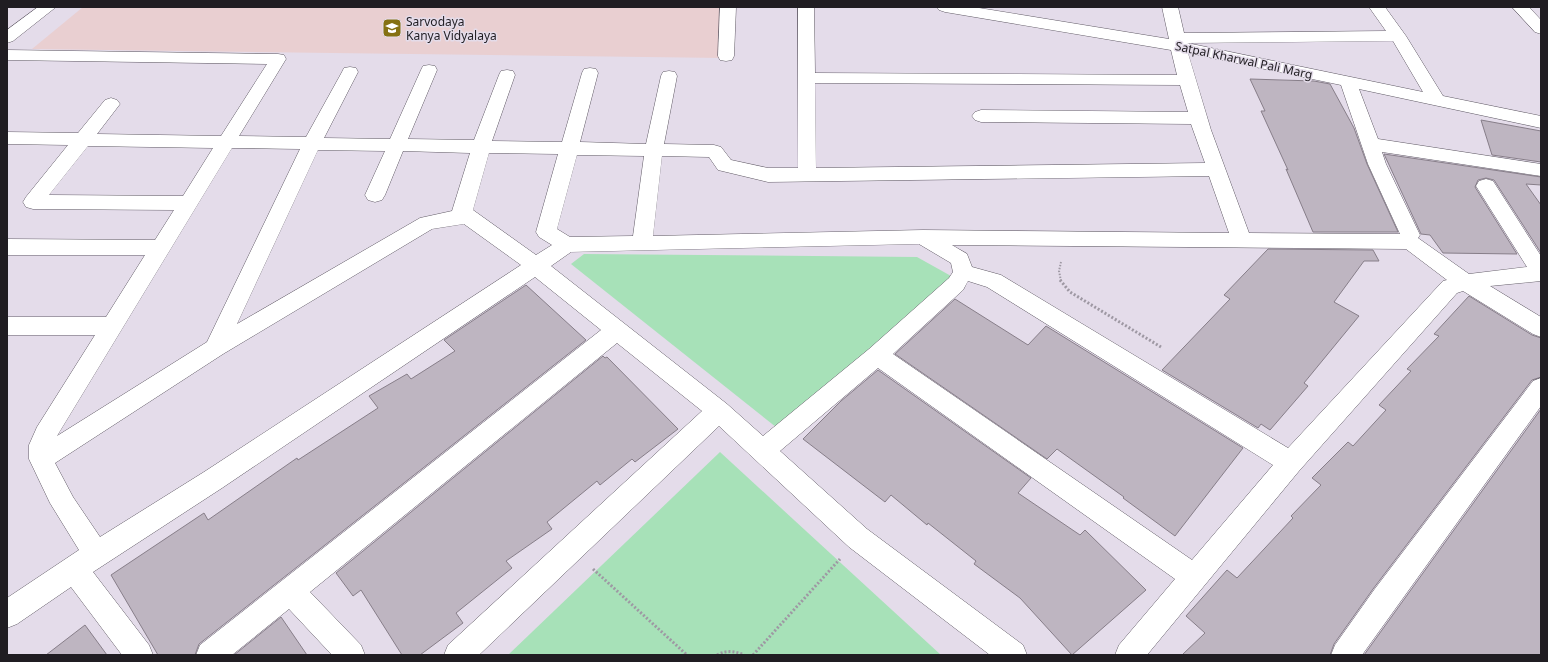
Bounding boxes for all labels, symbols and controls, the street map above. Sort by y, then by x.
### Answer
place label: Sarvodaya Kanya Vidyalaya [406,13,497,44]
school or university icon: Sarvodaya Kanya Vidyalaya [381,17,403,39]
street label: Satpal Kharwal Pali Marg [1174,37,1314,83]

